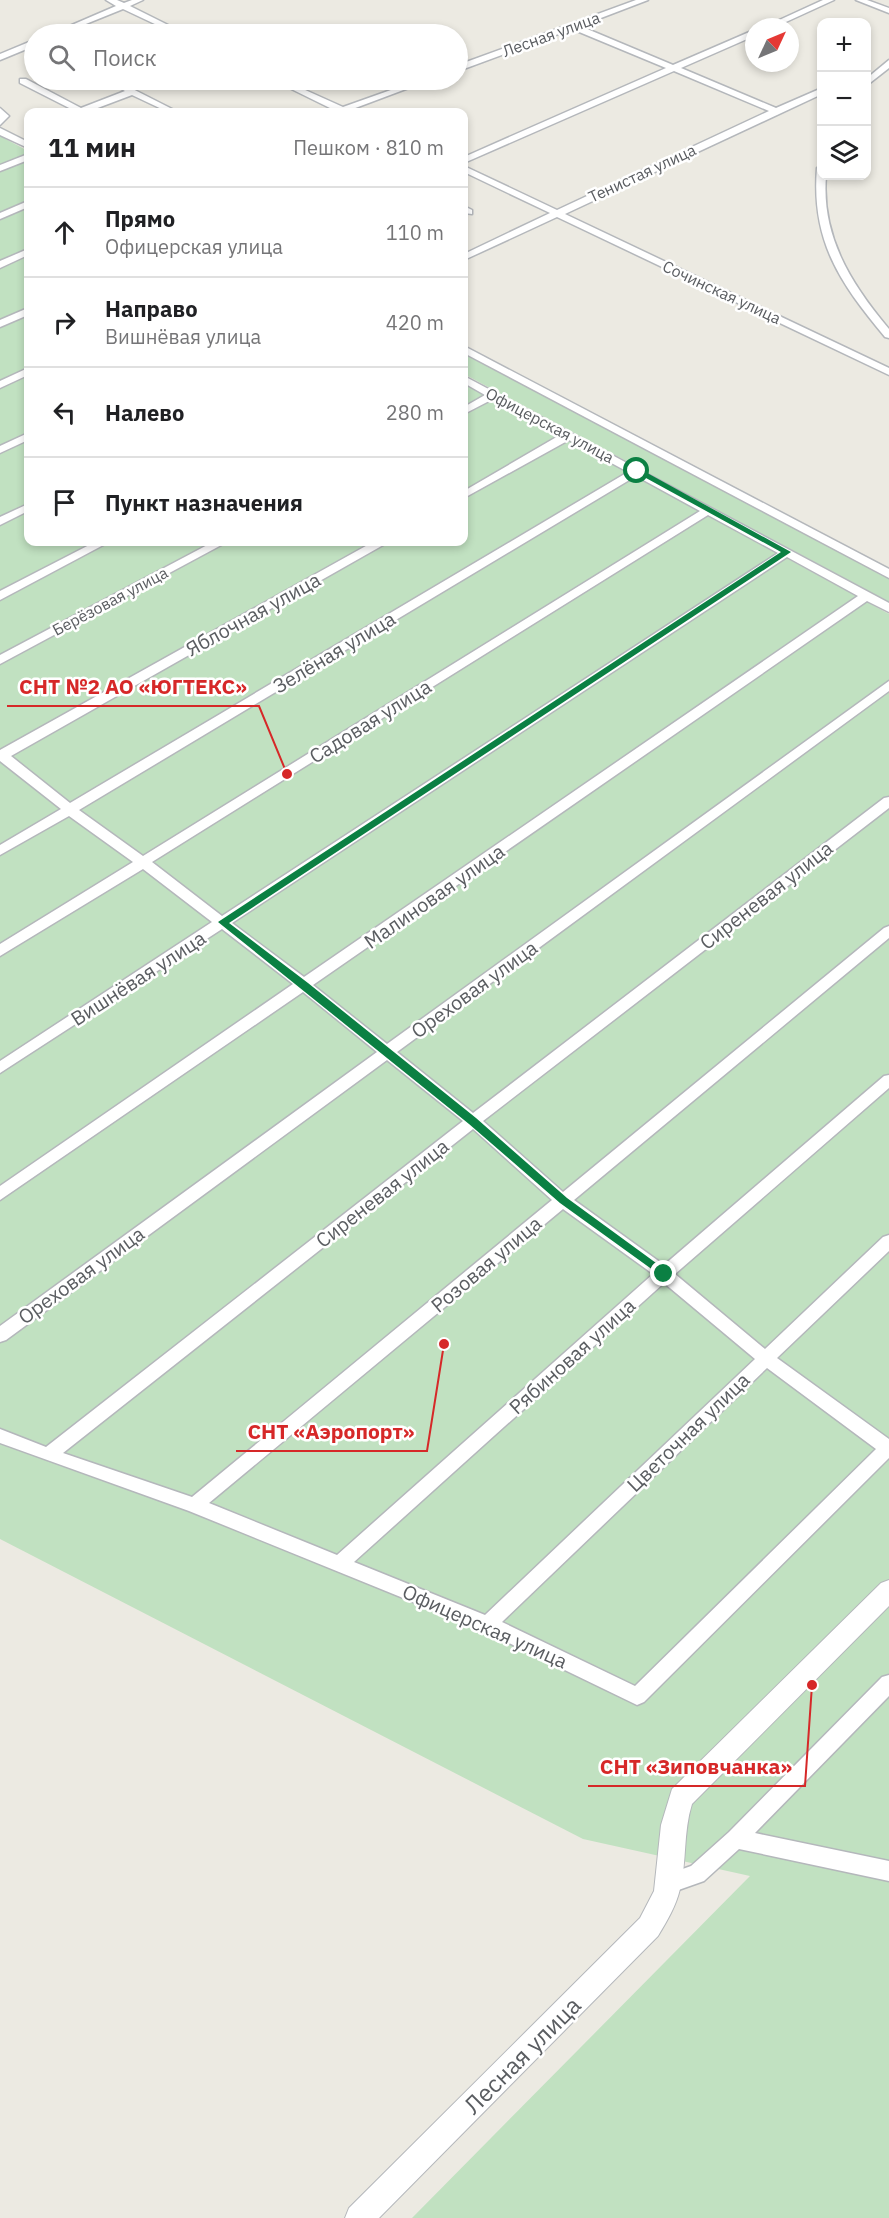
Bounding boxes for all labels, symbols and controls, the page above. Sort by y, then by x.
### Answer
street label: Лесная улица [499,7,603,61]
north arrow [745,18,799,72]
map controls [817,18,871,180]
button: + [817,18,871,72]
search box [24,24,468,90]
icon: search [45,41,78,74]
text: Поиск [93,43,157,72]
button: − [817,72,871,126]
button: layers [817,126,871,180]
text: 11 мин [48,130,136,164]
text: Пешком · 810 m [293,134,444,161]
street label: Тенистая улица [585,139,699,207]
text: Прямо [105,204,175,233]
icon: ahead [48,216,81,249]
text: 110 m [386,219,444,246]
text: Офицерская улица [105,233,283,260]
street label: Сочинская улица [660,256,785,328]
text: Направо [105,294,198,323]
icon: right [48,306,81,339]
text: 420 m [386,309,444,336]
text: Вишнёвая улица [105,323,261,350]
street label: Офицерская улица [482,383,618,467]
icon: left [48,396,81,429]
text: Налево [105,398,184,427]
text: 280 m [386,399,444,426]
route start [623,457,649,483]
icon: arrive [48,486,81,519]
text: Пункт назначения [105,488,303,517]
street label: Берёзовая улица [49,562,172,640]
street label: Яблочная улица [181,566,326,662]
street label: Зелёная улица [268,605,401,699]
callout: СНТ №2 АО «ЮГТЕКС» [7,667,259,706]
text: СНТ №2 АО «ЮГТЕКС» [19,672,247,700]
street label: Садовая улица [304,672,436,769]
street label: Сиреневая улица [694,834,838,956]
street label: Малиновая улица [358,837,510,955]
street label: Вишнёвая улица [65,924,211,1032]
street label: Ореховая улица [405,934,543,1044]
street label: Сиреневая улица [310,1132,454,1254]
street label: Розовая улица [425,1210,547,1318]
street label: Ореховая улица [12,1220,150,1330]
route end [650,1260,676,1286]
street label: Рябиновая улица [503,1292,641,1420]
street label: Цветочная улица [621,1366,755,1498]
callout: СНТ «Аэропорт» [236,1412,427,1451]
text: СНТ «Аэропорт» [247,1417,415,1445]
street label: Офицерская улица [398,1577,572,1675]
callout: СНТ «Зиповчанка» [588,1747,805,1786]
text: СНТ «Зиповчанка» [600,1752,792,1780]
street label: Лесная улица [456,1989,588,2121]

